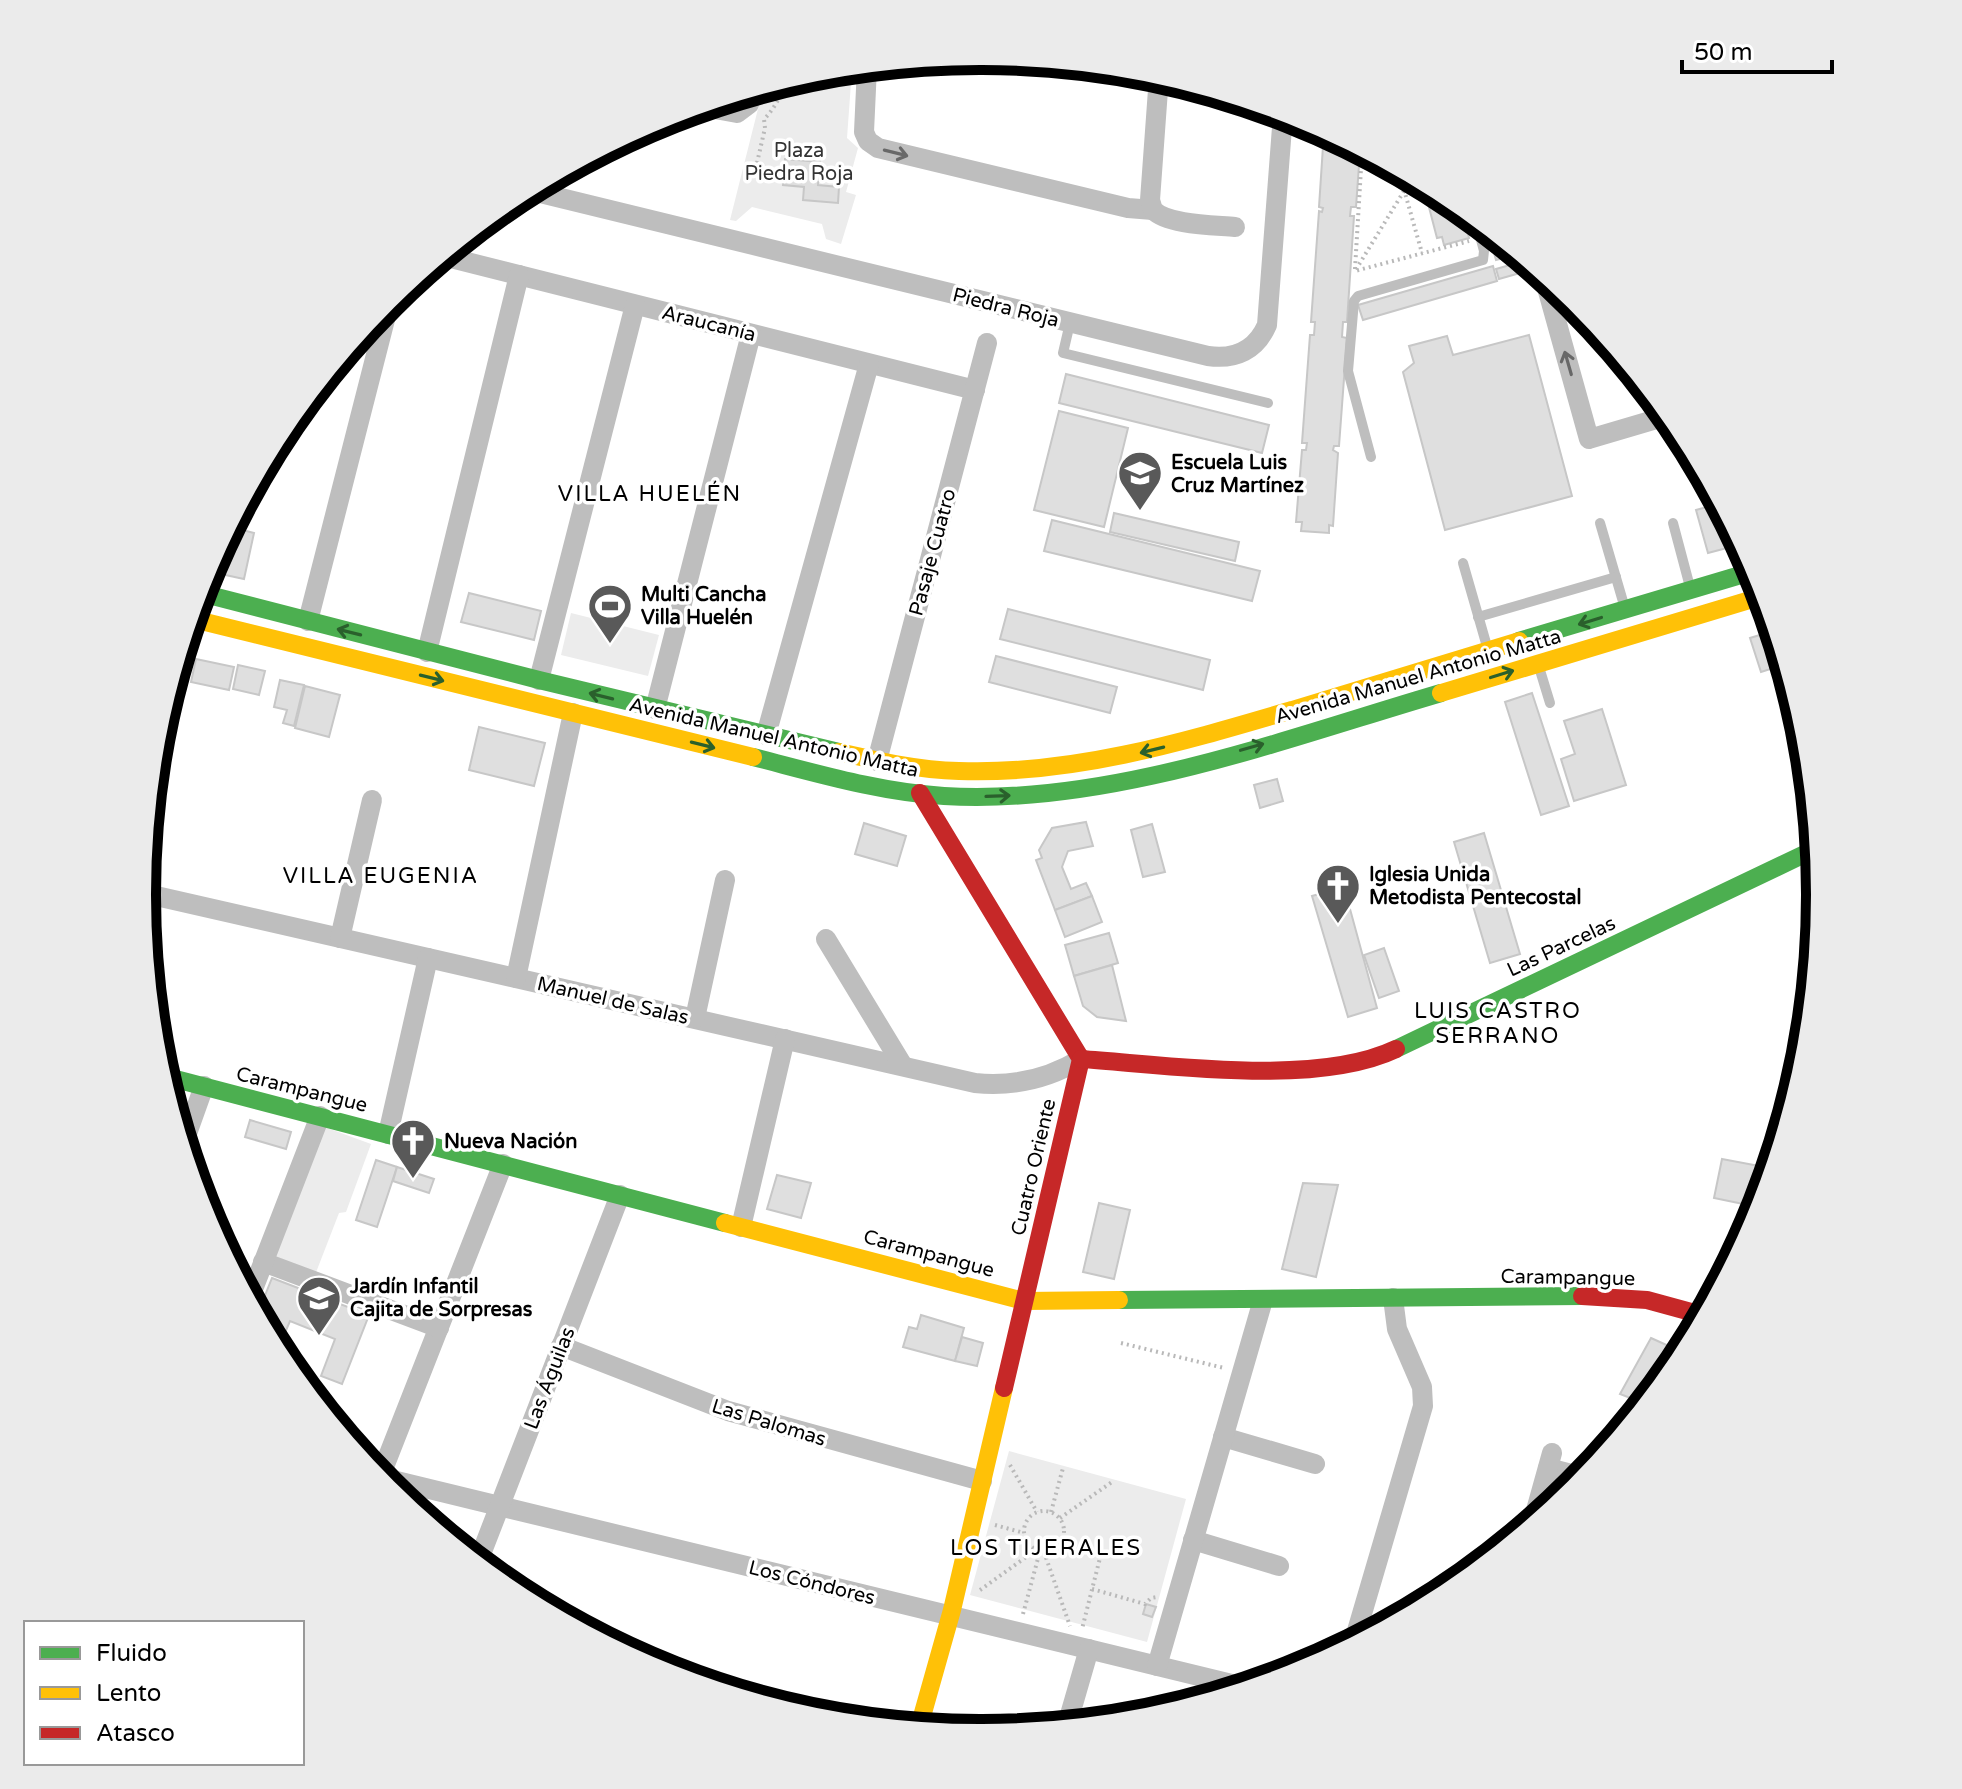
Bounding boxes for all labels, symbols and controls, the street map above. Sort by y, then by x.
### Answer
scale bar [1682,24,1832,74]
text: 50 m [1694,38,1752,67]
park label: Plaza Piedra Roja [744,139,854,186]
one-way arrow [883,146,909,161]
street label: Piedra Roja [950,283,1062,333]
street label: Araucanía [659,301,758,347]
one-way arrow [1560,351,1575,377]
school or university icon: Escuela Luis Cruz Martínez [1116,449,1164,512]
place label: Escuela Luis Cruz Martínez [1171,451,1304,498]
district label: VILLA HUELÉN [558,480,742,507]
street label: Pasaje Cuatro [904,486,961,618]
sports icon: Multi Cancha Villa Huelén [586,582,634,645]
place label: Multi Cancha Villa Huelén [641,583,766,630]
one-way arrow [1577,614,1603,629]
one-way arrow [337,624,363,639]
street label: Avenida Manuel Antonio Matta [1273,625,1564,729]
one-way arrow [1488,666,1514,681]
one-way arrow [418,671,444,686]
one-way arrow [589,687,615,702]
street label: Avenida Manuel Antonio Matta [627,693,921,783]
one-way arrow [689,738,715,753]
one-way arrow [1239,739,1265,754]
one-way arrow [1140,743,1166,758]
one-way arrow [984,789,1011,804]
church icon: Iglesia Unida Metodista Pentecostal [1314,862,1362,925]
district label: VILLA EUGENIA [283,863,479,889]
place label: Iglesia Unida Metodista Pentecostal [1369,863,1582,910]
street label: Las Parcelas [1503,911,1619,982]
street label: Manuel de Salas [535,972,691,1030]
district label: LUIS CASTRO SERRANO [1414,998,1582,1049]
street label: Carampangue [234,1062,370,1118]
street label: Cuatro Oriente [1007,1096,1061,1238]
church icon: Nueva Nación [389,1117,437,1180]
place label: Nueva Nación [444,1130,577,1154]
street label: Carampangue [861,1225,997,1283]
street label: Carampangue [1501,1265,1635,1291]
school or university icon: Jardín Infantil Cajita de Sorpresas [295,1274,343,1337]
place label: Jardín Infantil Cajita de Sorpresas [349,1275,533,1322]
street label: Las Águilas [518,1323,580,1433]
street label: Las Palomas [709,1394,829,1452]
district label: LOS TIJERALES [950,1535,1142,1561]
street label: Los Cóndores [746,1556,877,1610]
legend [24,1621,304,1765]
text: Fluido [96,1639,167,1668]
text: Lento [96,1679,161,1708]
text: Atasco [96,1719,175,1748]

